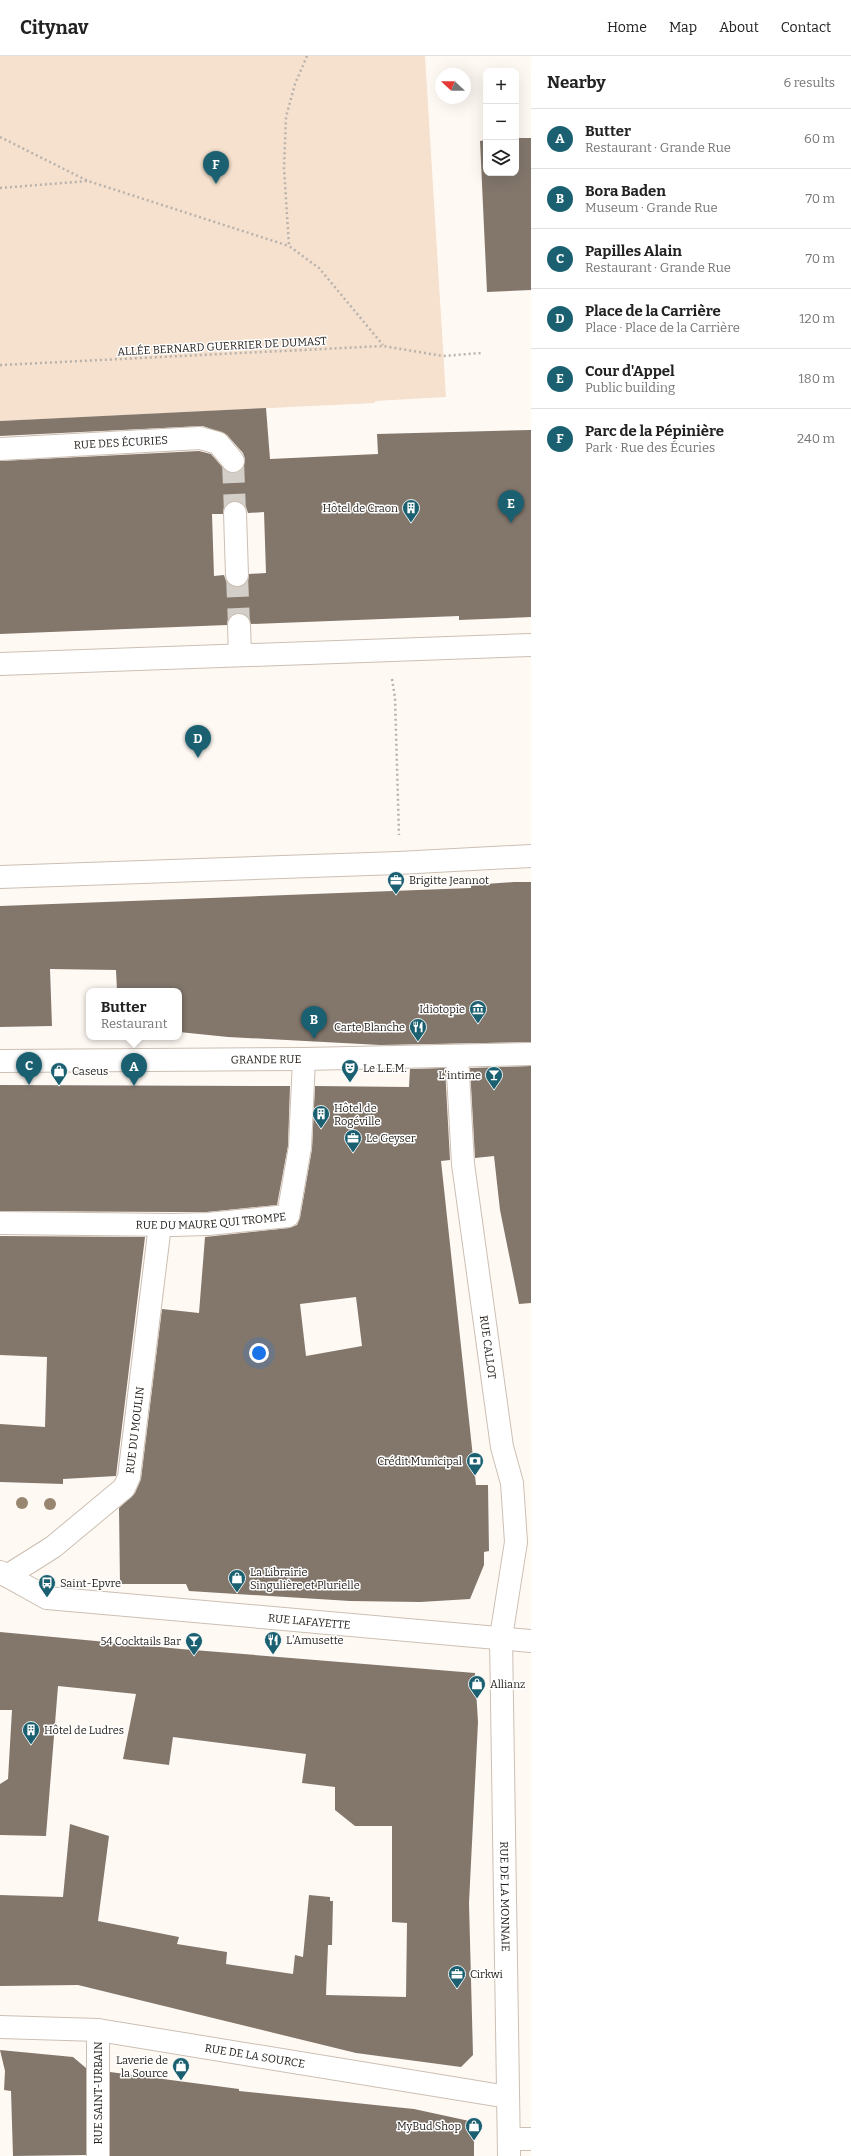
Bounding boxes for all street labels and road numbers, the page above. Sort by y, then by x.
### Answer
street label: ALLÉE BERNARD GUERRIER DE DUMAST [117,333,328,358]
street label: RUE DES ÉCURIES [73,434,168,452]
street label: GRANDE RUE [231,1053,301,1066]
street label: RUE DU MAURE QUI TROMPE [136,1210,287,1232]
street label: RUE CALLOT [477,1314,499,1381]
street label: RUE DU MOULIN [123,1386,147,1474]
street label: RUE LAFAYETTE [268,1612,351,1632]
street label: RUE DE LA MONNAIE [497,1841,512,1952]
street label: RUE SAINT-URBAIN [92,2041,105,2145]
street label: RUE DE LA SOURCE [204,2042,306,2071]

